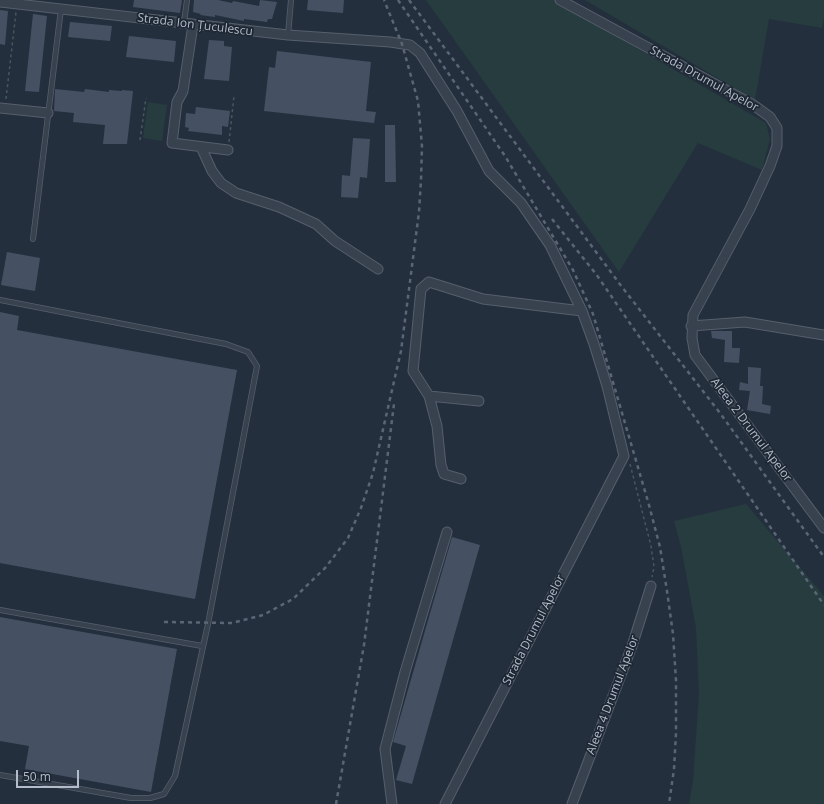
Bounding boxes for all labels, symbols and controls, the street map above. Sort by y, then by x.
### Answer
street label: Strada Ion Țuculescu [136,11,254,39]
street label: Strada Drumul Apelor [647,43,761,115]
street label: Aleea 2 Drumul Apelor [707,375,795,485]
street label: Strada Drumul Apelor [500,572,568,688]
street label: Aleea 4 Drumul Apelor [584,633,642,757]
scale bar [18,762,81,788]
text: 50 m [23,768,51,785]

